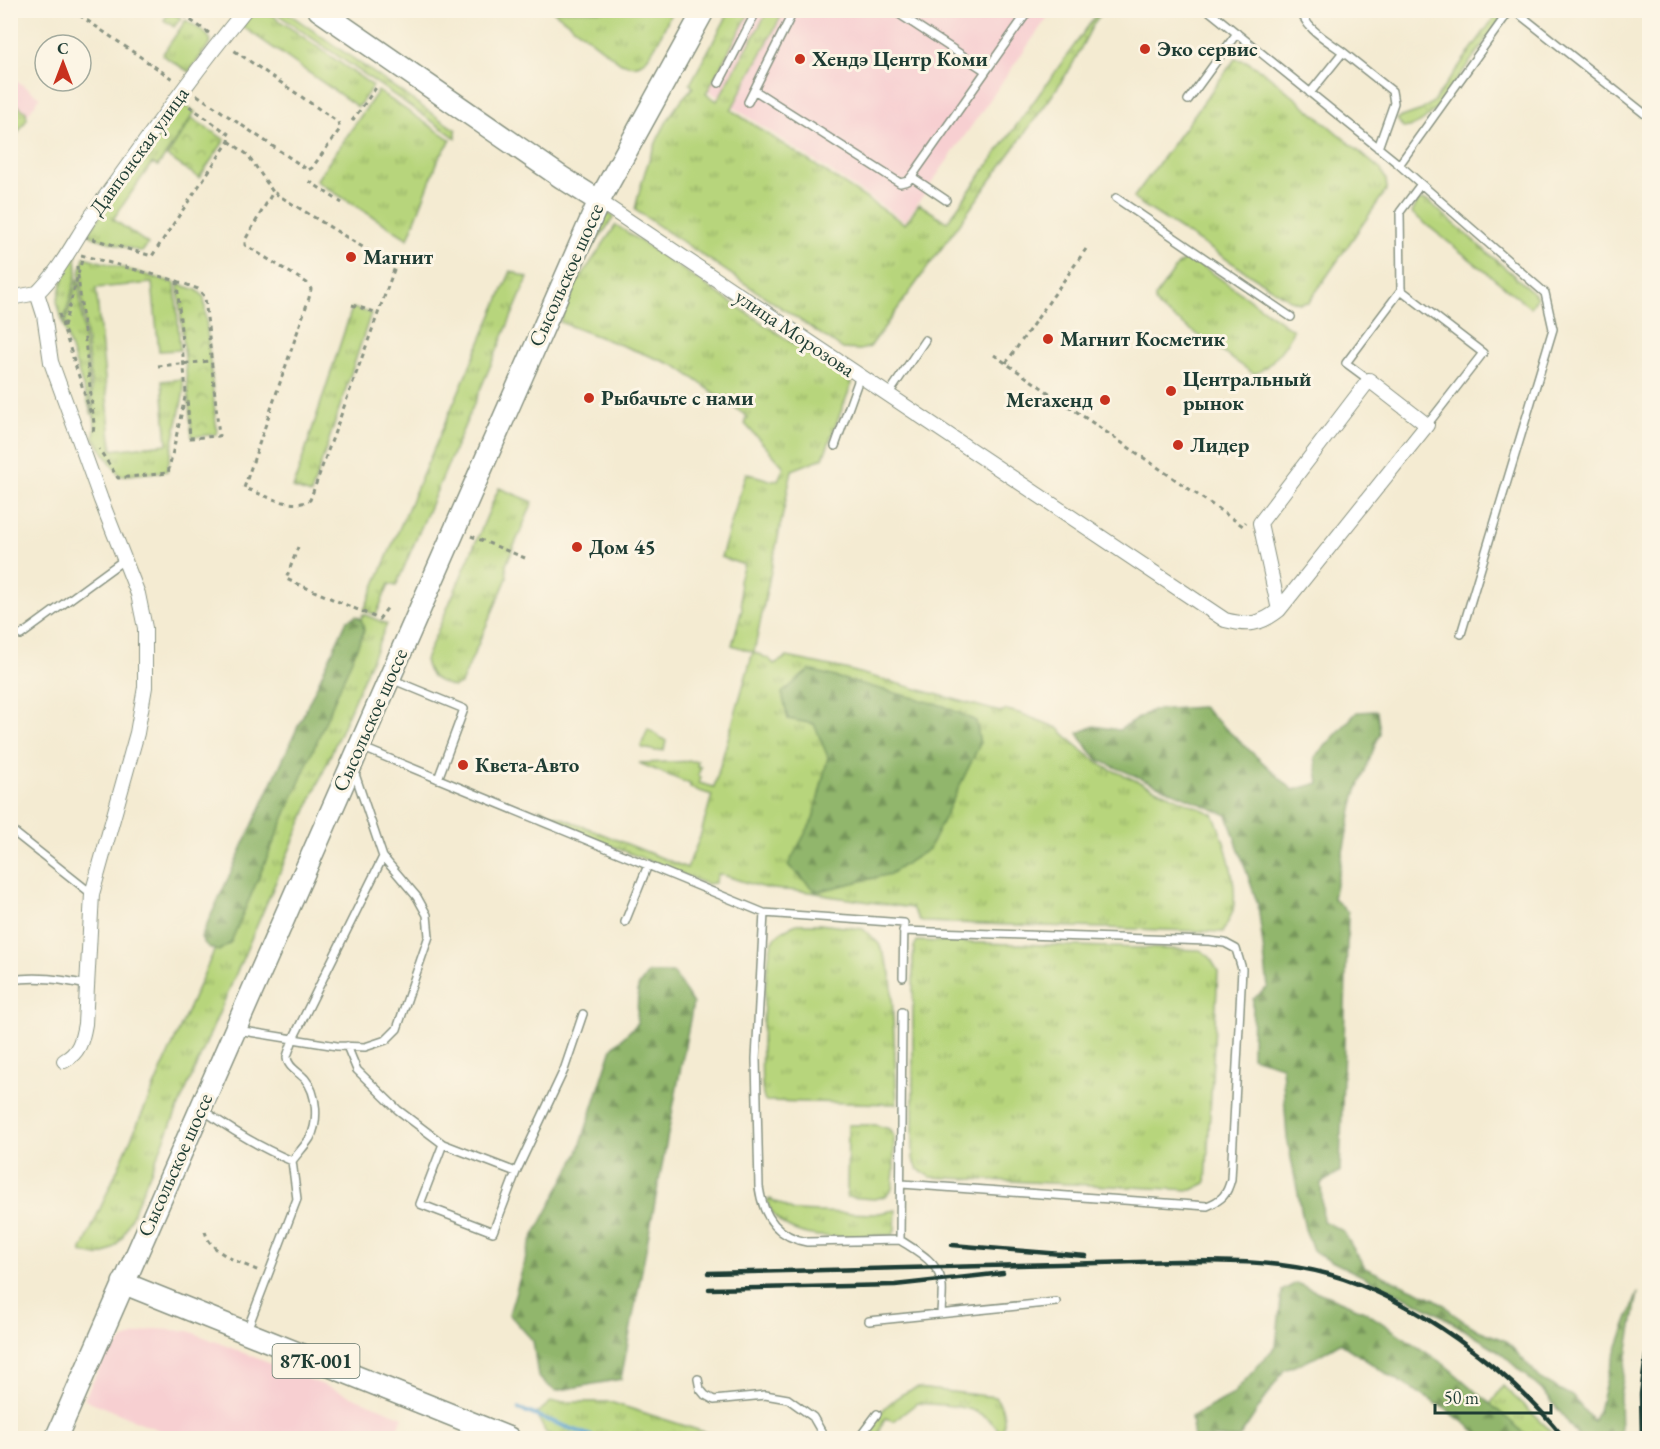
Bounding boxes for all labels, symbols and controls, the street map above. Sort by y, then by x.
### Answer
north arrow [33,33,93,93]
place label: Эко сервис [1157,35,1258,62]
text: С [57,38,69,59]
marker: Эко сервис [1138,42,1152,56]
place label: Хендэ Центр Коми [811,45,988,72]
marker: Хендэ Центр Коми [793,52,807,66]
street label: Давпонская улица [83,80,195,221]
street label: Сысольское шоссе [522,199,609,351]
place label: Магнит [363,243,434,270]
marker: Магнит [344,250,358,264]
street label: улица Морозова [730,283,861,383]
place label: Магнит Косметик [1060,325,1226,352]
marker: Магнит Косметик [1041,332,1055,346]
place label: Центральный рынок [1183,365,1311,416]
place label: Рыбачьте с нами [601,384,753,411]
marker: Центральный рынок [1164,384,1178,398]
place label: Мегахенд [1006,386,1093,413]
marker: Рыбачьте с нами [582,391,596,405]
marker: Мегахенд [1098,393,1112,407]
place label: Лидер [1190,431,1250,458]
marker: Лидер [1171,438,1185,452]
place label: Дом 45 [589,533,656,560]
marker: Дом 45 [570,540,584,554]
street label: Сысольское шоссе [326,644,413,796]
place label: Квета-Авто [475,751,580,778]
marker: Квета-Авто [456,758,470,772]
street label: Сысольское шоссе [131,1089,218,1241]
road number: 87К-001 [272,1344,360,1378]
scale bar [1435,1377,1550,1415]
text: 50 m [1444,1386,1479,1409]

